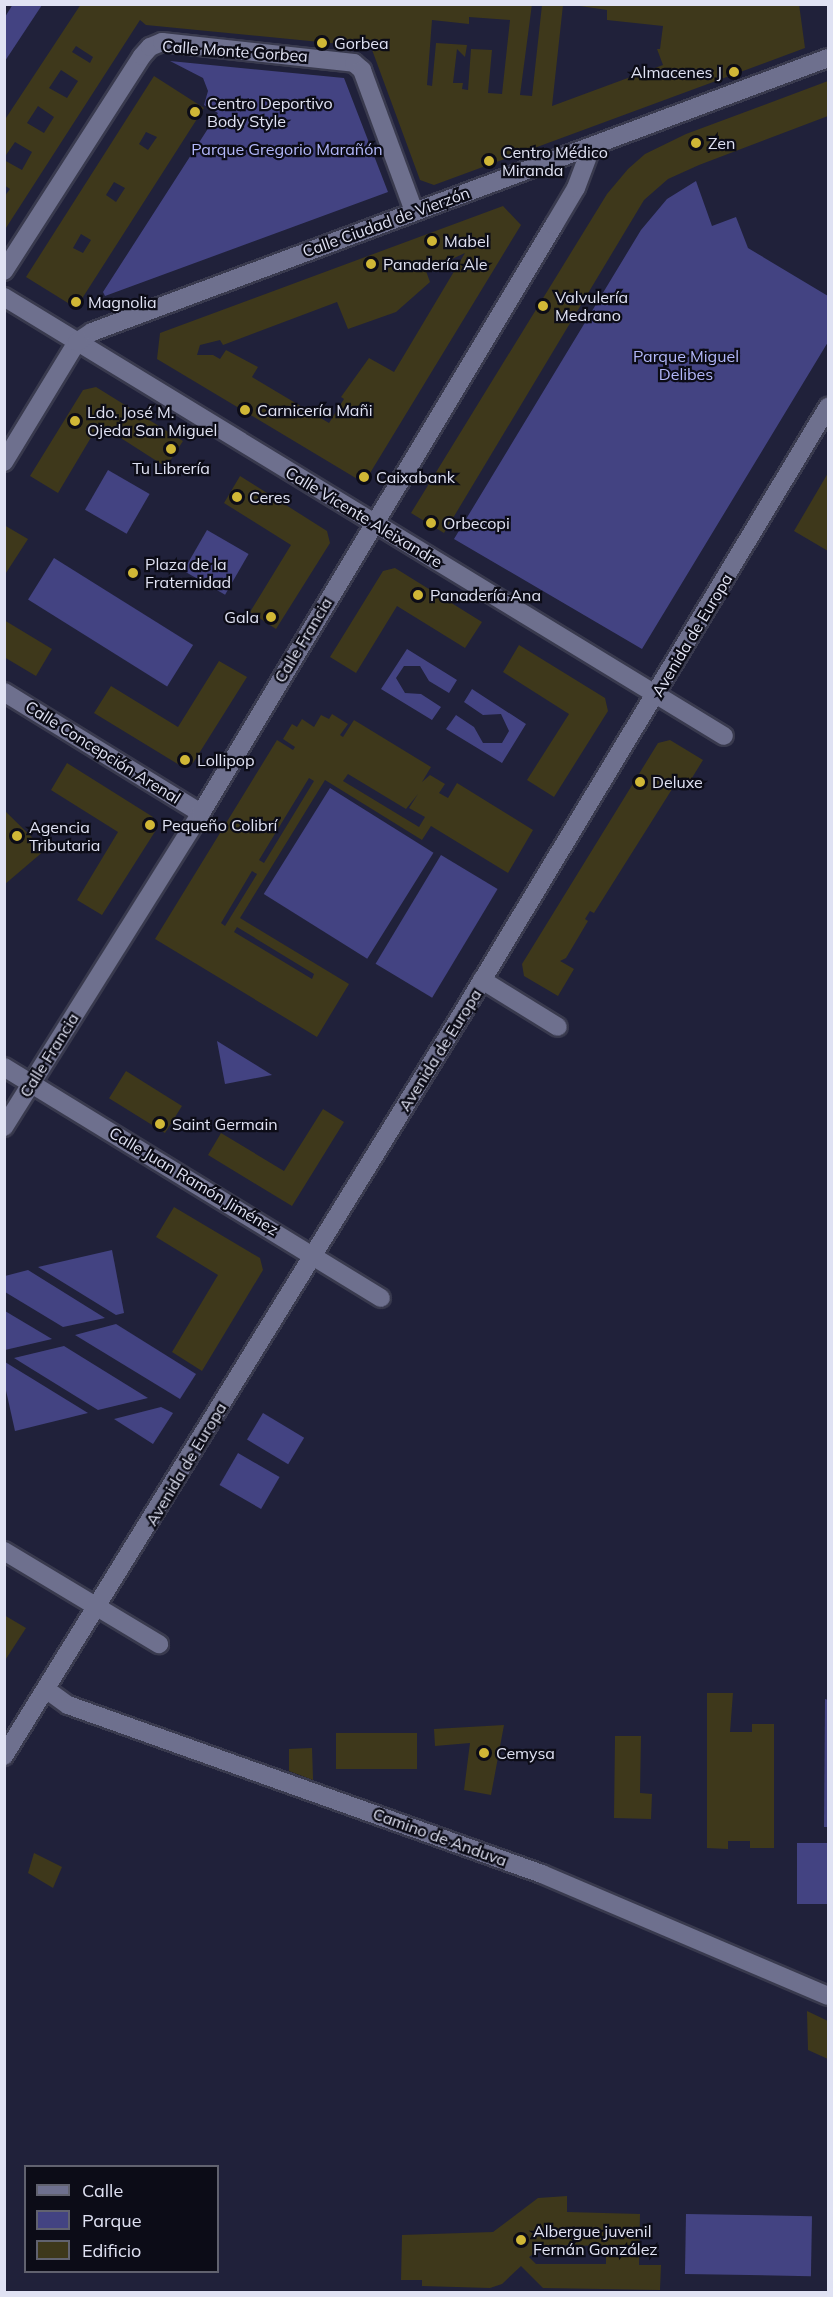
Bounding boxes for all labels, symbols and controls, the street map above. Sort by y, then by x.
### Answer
place label: Gorbea [334,33,389,53]
street label: Calle Monte Gorbea [162,36,308,66]
marker: Gorbea [315,36,329,50]
place label: Almacenes J [631,62,722,82]
marker: Almacenes J [727,65,741,79]
place label: Centro Deportivo Body Style [207,93,333,131]
marker: Centro Deportivo Body Style [188,105,202,119]
place label: Zen [708,133,735,153]
marker: Zen [689,136,703,150]
park label: Parque Gregorio Marañón [191,139,383,159]
place label: Centro Médico Miranda [502,142,608,180]
marker: Centro Médico Miranda [480,152,498,170]
street label: Calle Ciudad de Vierzón [300,183,472,261]
place label: Mabel [444,231,489,251]
marker: Mabel [425,234,439,248]
place label: Panadería Ale [383,254,488,274]
marker: Panadería Ale [364,257,378,271]
place label: Valvulería Medrano [555,287,628,325]
place label: Magnolia [88,292,157,312]
marker: Magnolia [69,295,83,309]
marker: Valvulería Medrano [536,299,550,313]
park label: Parque Miguel Delibes [633,346,739,384]
place label: Carnicería Mañi [257,400,373,420]
place label: Ldo. José M. Ojeda San Miguel [87,402,217,440]
marker: Carnicería Mañi [238,403,252,417]
marker: Ldo. José M. Ojeda San Miguel [68,414,82,428]
marker: Tu Librería [164,442,178,456]
place label: Tu Librería [132,458,210,478]
street label: Calle Vicente Aleixandre [282,463,446,571]
place label: Caixabank [376,467,455,487]
marker: Caixabank [357,470,371,484]
place label: Ceres [249,487,290,507]
marker: Ceres [230,490,244,504]
place label: Orbecopi [443,513,510,533]
marker: Orbecopi [424,516,438,530]
place label: Plaza de la Fraternidad [145,554,231,592]
marker: Plaza de la Fraternidad [126,566,140,580]
street label: Avenida de Europa [648,570,736,700]
place label: Panadería Ana [430,585,541,605]
marker: Panadería Ana [411,588,425,602]
street label: Calle Francia [270,594,336,686]
place label: Gala [224,607,259,627]
marker: Gala [264,610,278,624]
street label: Calle Concepción Arenal [22,696,184,808]
place label: Lollipop [197,750,255,770]
marker: Lollipop [178,753,192,767]
place label: Deluxe [652,772,703,792]
marker: Deluxe [633,775,647,789]
place label: Pequeño Colibrí [162,815,277,835]
place label: Agencia Tributaria [29,817,100,855]
marker: Pequeño Colibrí [143,818,157,832]
marker: Agencia Tributaria [10,829,24,843]
street label: Avenida de Europa [395,985,485,1115]
street label: Calle Francia [16,1009,82,1101]
place label: Saint Germain [172,1114,278,1134]
marker: Saint Germain [153,1117,167,1131]
street label: Calle Juan Ramón Jiménez [106,1123,282,1239]
street label: Avenida de Europa [142,1399,230,1529]
place label: Cemysa [496,1743,555,1763]
marker: Cemysa [477,1746,491,1760]
street label: Camino de Anduva [370,1804,510,1870]
legend [24,2165,219,2273]
text: Calle [82,2179,123,2202]
text: Parque [82,2209,141,2232]
place label: Albergue juvenil Fernán González [533,2221,658,2259]
marker: Albergue juvenil Fernán González [514,2233,528,2247]
text: Edificio [82,2239,141,2262]

